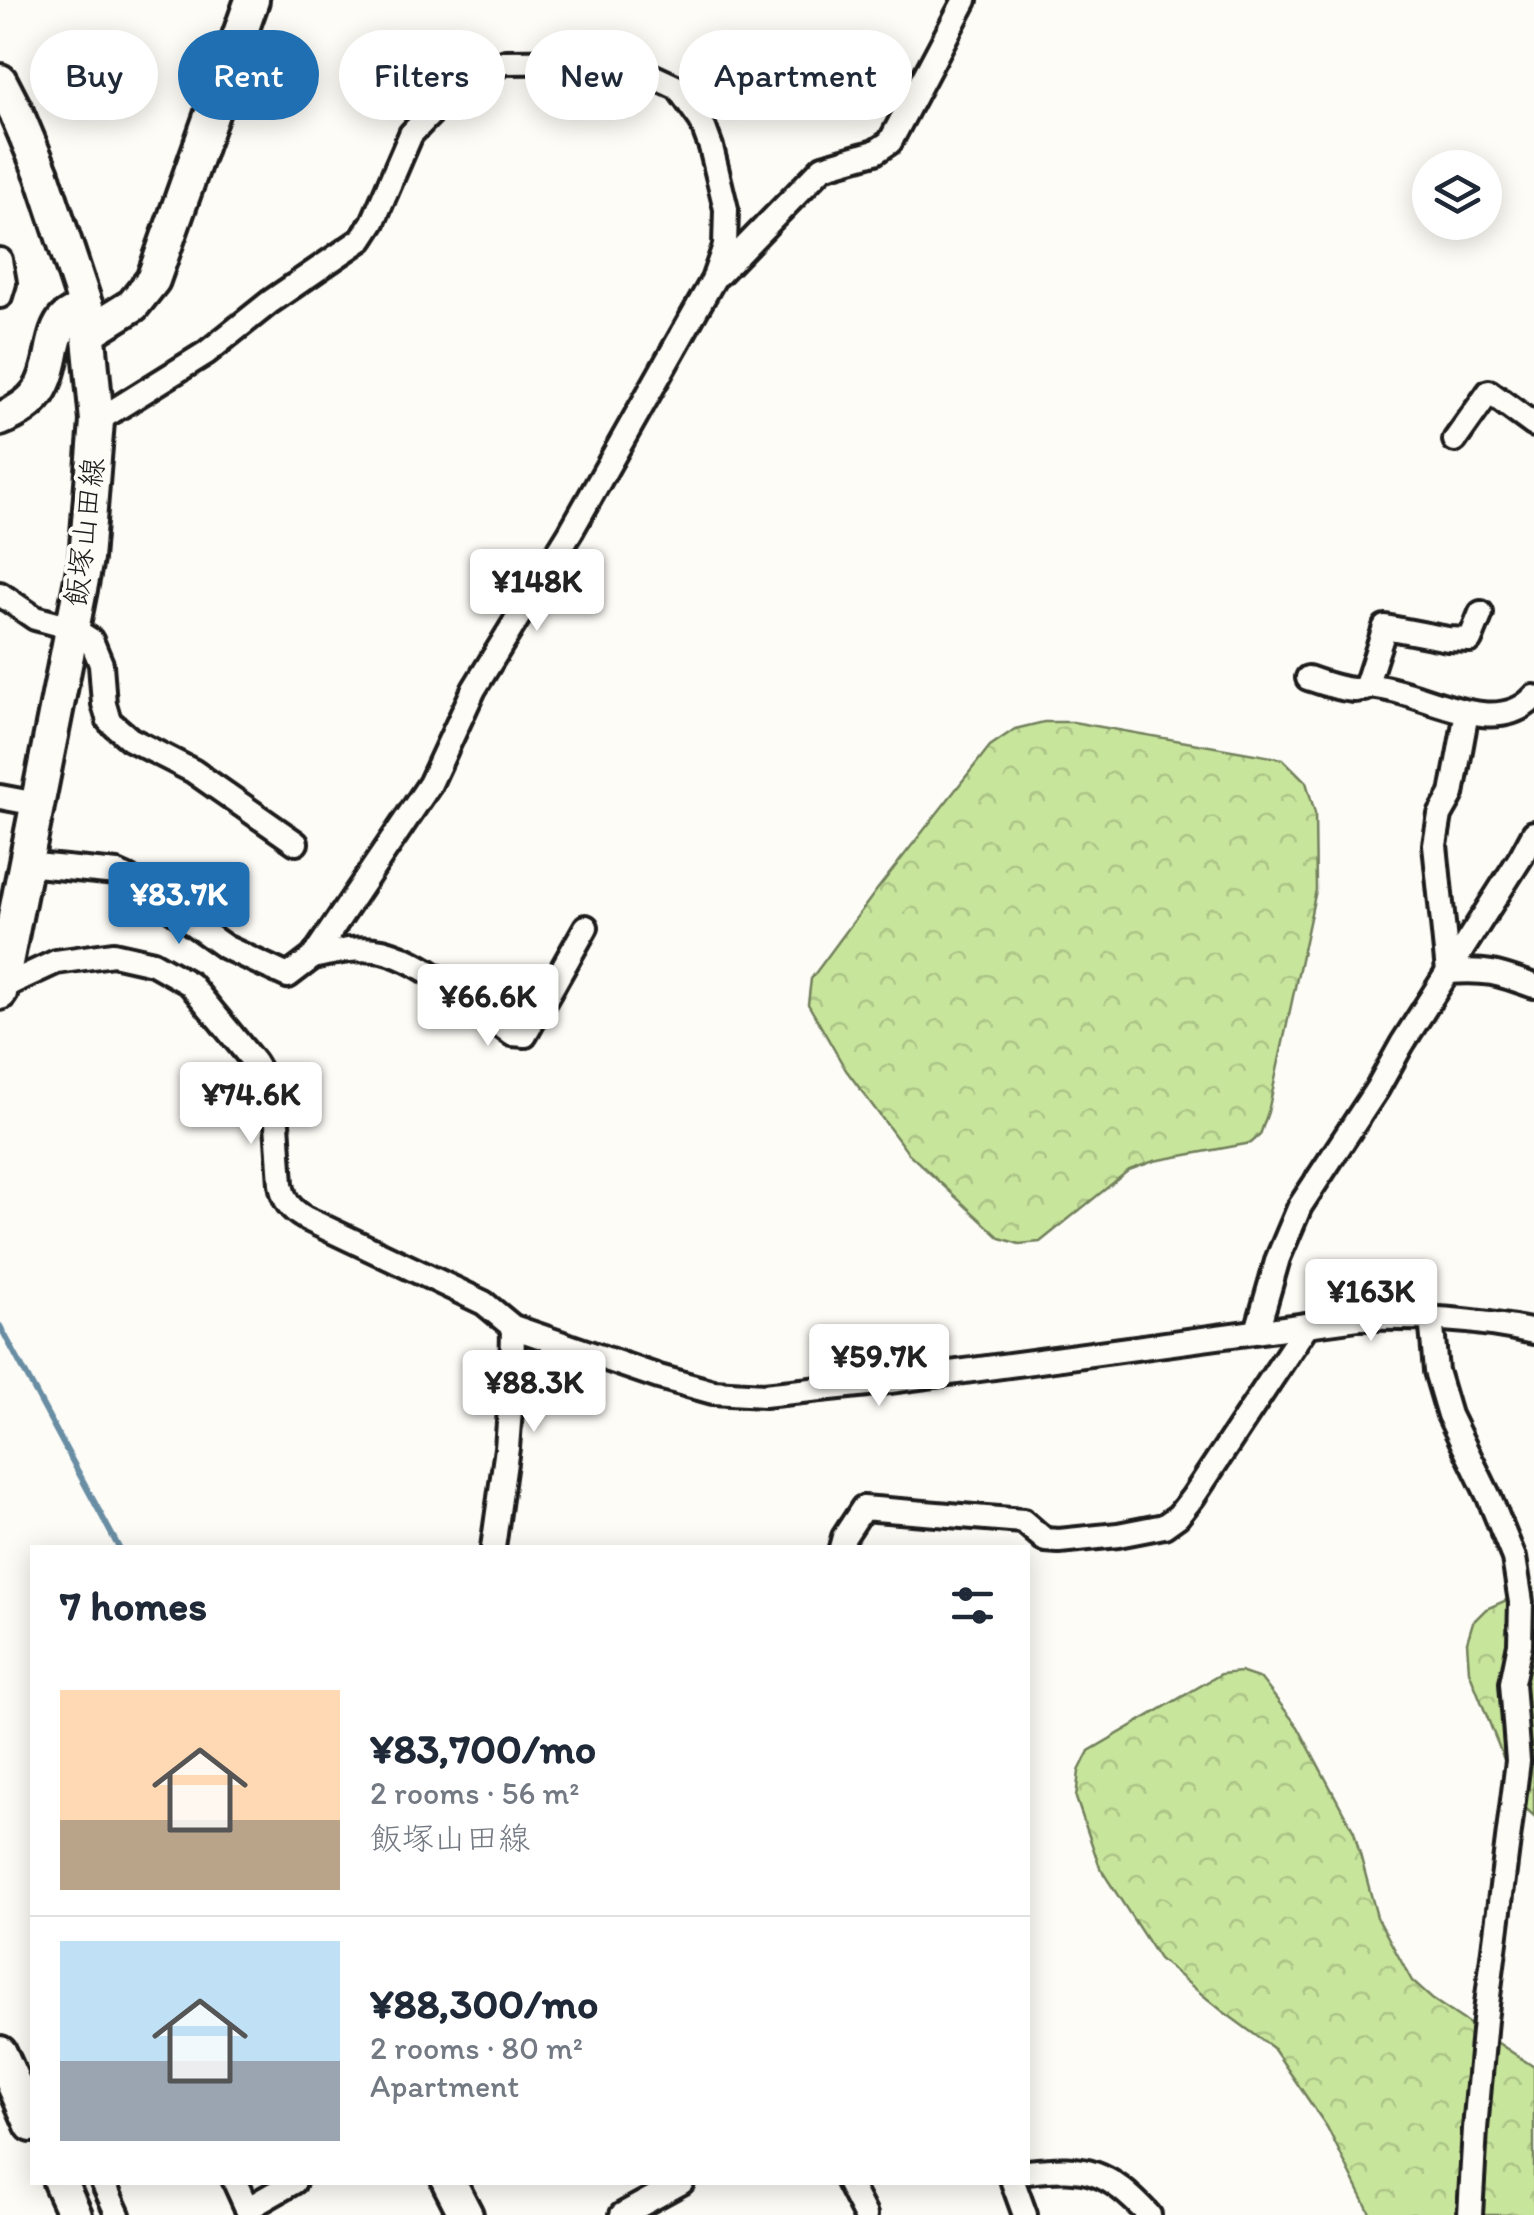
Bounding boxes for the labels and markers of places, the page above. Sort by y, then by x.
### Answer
pin: ¥148K [467,549,607,634]
pin: ¥83.7K [98,862,260,947]
pin: ¥66.6K [407,964,569,1049]
pin: ¥74.6K [170,1062,332,1147]
pin: ¥163K [1301,1259,1441,1344]
pin: ¥59.7K [798,1324,960,1409]
pin: ¥88.3K [453,1350,615,1435]

